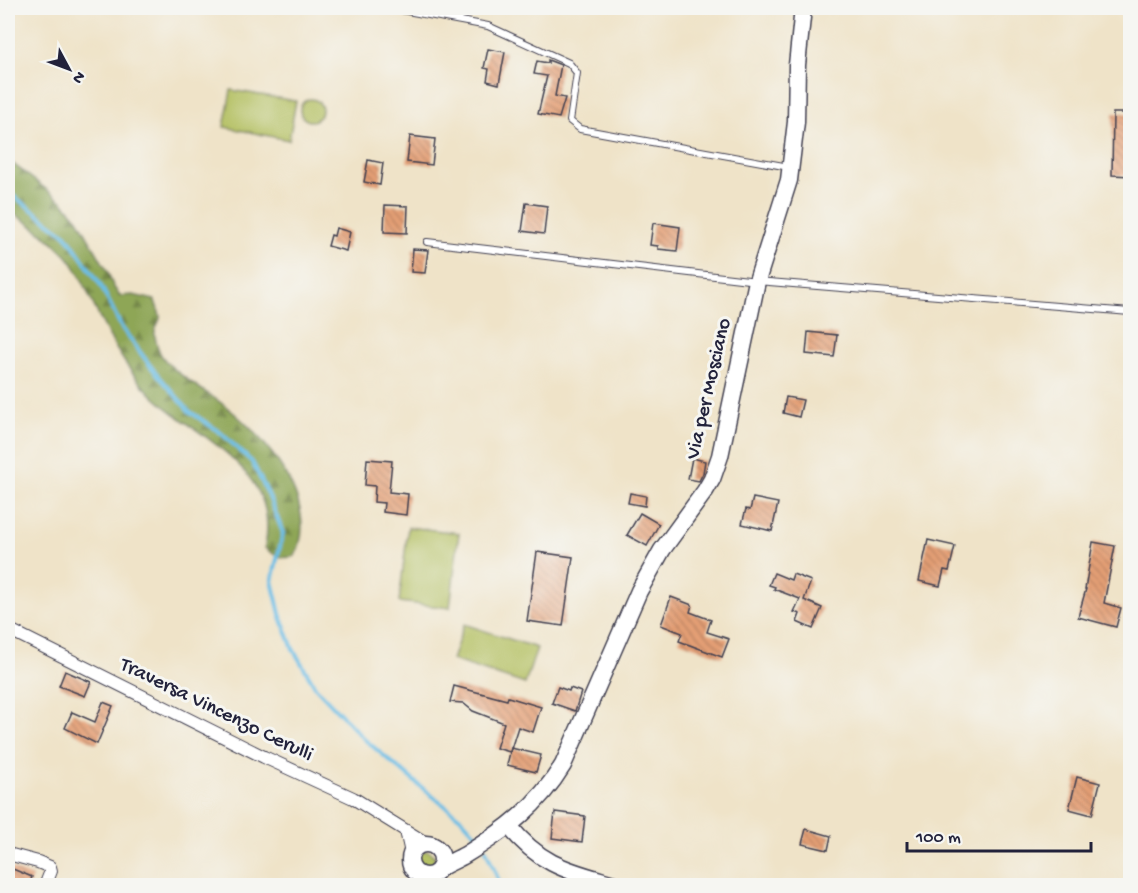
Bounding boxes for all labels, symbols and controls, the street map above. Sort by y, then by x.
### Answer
north arrow [39,39,99,99]
text: N [67,66,88,87]
street label: Via per Mosciano [681,316,738,463]
street label: Traversa Vincenzo Cerulli [114,653,317,769]
scale bar [907,815,1092,853]
text: 100 m [915,828,961,849]

